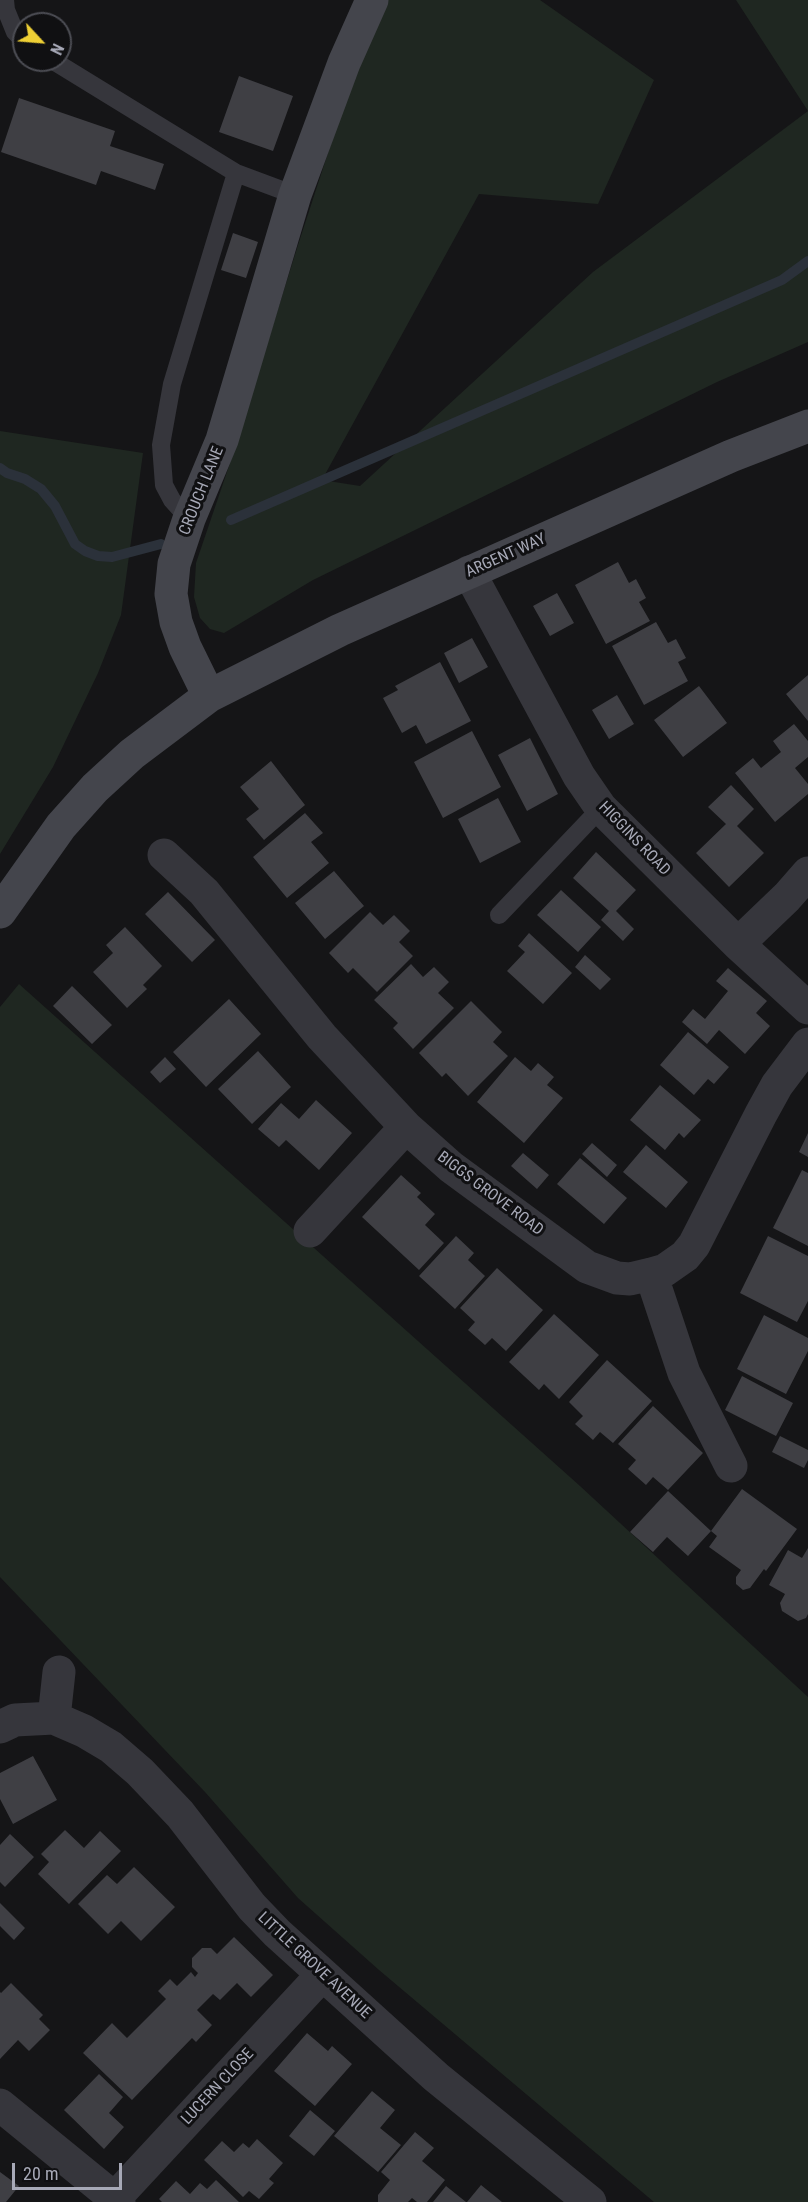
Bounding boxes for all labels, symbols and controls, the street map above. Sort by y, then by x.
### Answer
north arrow [12,12,72,72]
text: N [46,41,68,58]
street label: CROUCH LANE [176,444,228,538]
street label: ARGENT WAY [463,530,549,582]
street label: HIGGINS ROAD [594,798,674,880]
street label: BIGGS GROVE ROAD [433,1148,547,1240]
street label: LITTLE GROVE AVENUE [253,1909,375,2023]
street label: LUCERN CLOSE [178,2045,258,2129]
scale bar [15,2151,124,2189]
text: 20 m [23,2163,58,2184]

